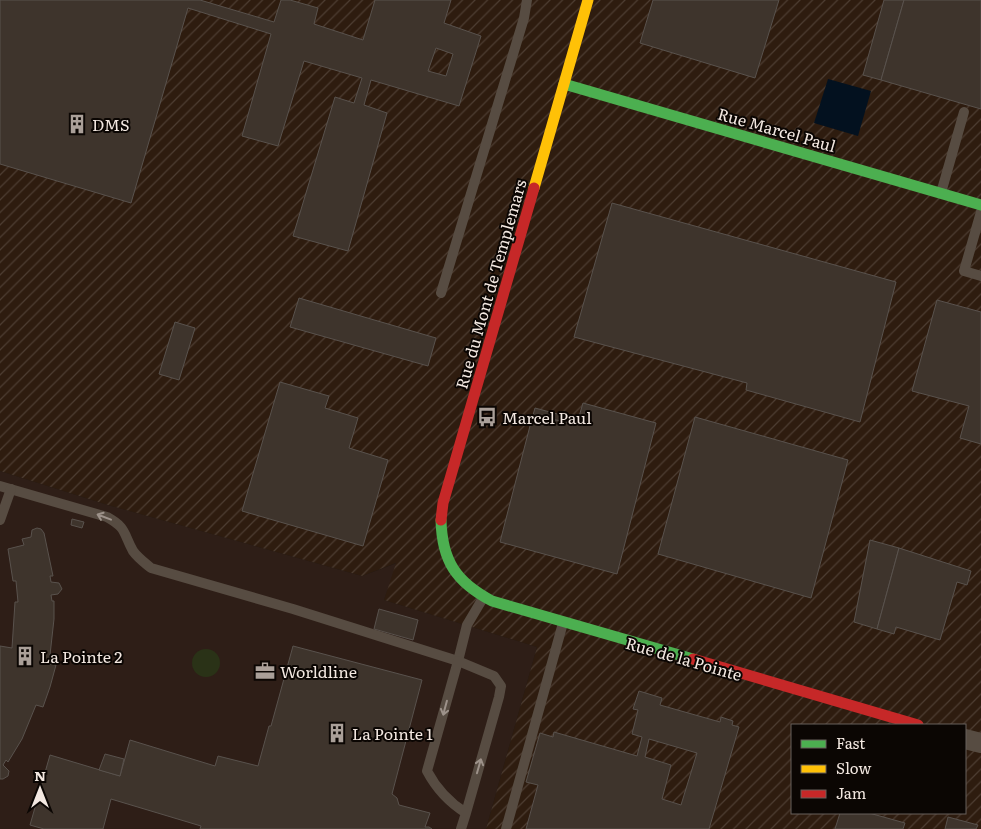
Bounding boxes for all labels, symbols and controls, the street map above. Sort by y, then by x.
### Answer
street label: Rue Marcel Paul [715,101,839,157]
place label: DMS [92,112,130,136]
building icon: DMS [66,113,88,135]
street label: Rue du Mont de Templemars [449,176,531,392]
place label: Marcel Paul [502,405,592,429]
bus stop icon: Marcel Paul [476,406,498,428]
one-way arrow [97,512,112,521]
street label: Rue de la Pointe [623,630,745,686]
place label: La Pointe 2 [40,644,122,668]
building icon: La Pointe 2 [14,645,36,667]
place label: Worldline [280,659,357,683]
office icon: Worldline [254,660,276,682]
one-way arrow [439,699,449,715]
place label: La Pointe 1 [352,721,433,745]
building icon: La Pointe 1 [326,722,348,744]
legend [791,724,966,814]
text: Fast [836,731,865,754]
text: Slow [836,756,871,779]
one-way arrow [475,758,485,774]
north arrow [15,764,65,814]
text: N [34,765,46,785]
text: Jam [836,781,867,804]

